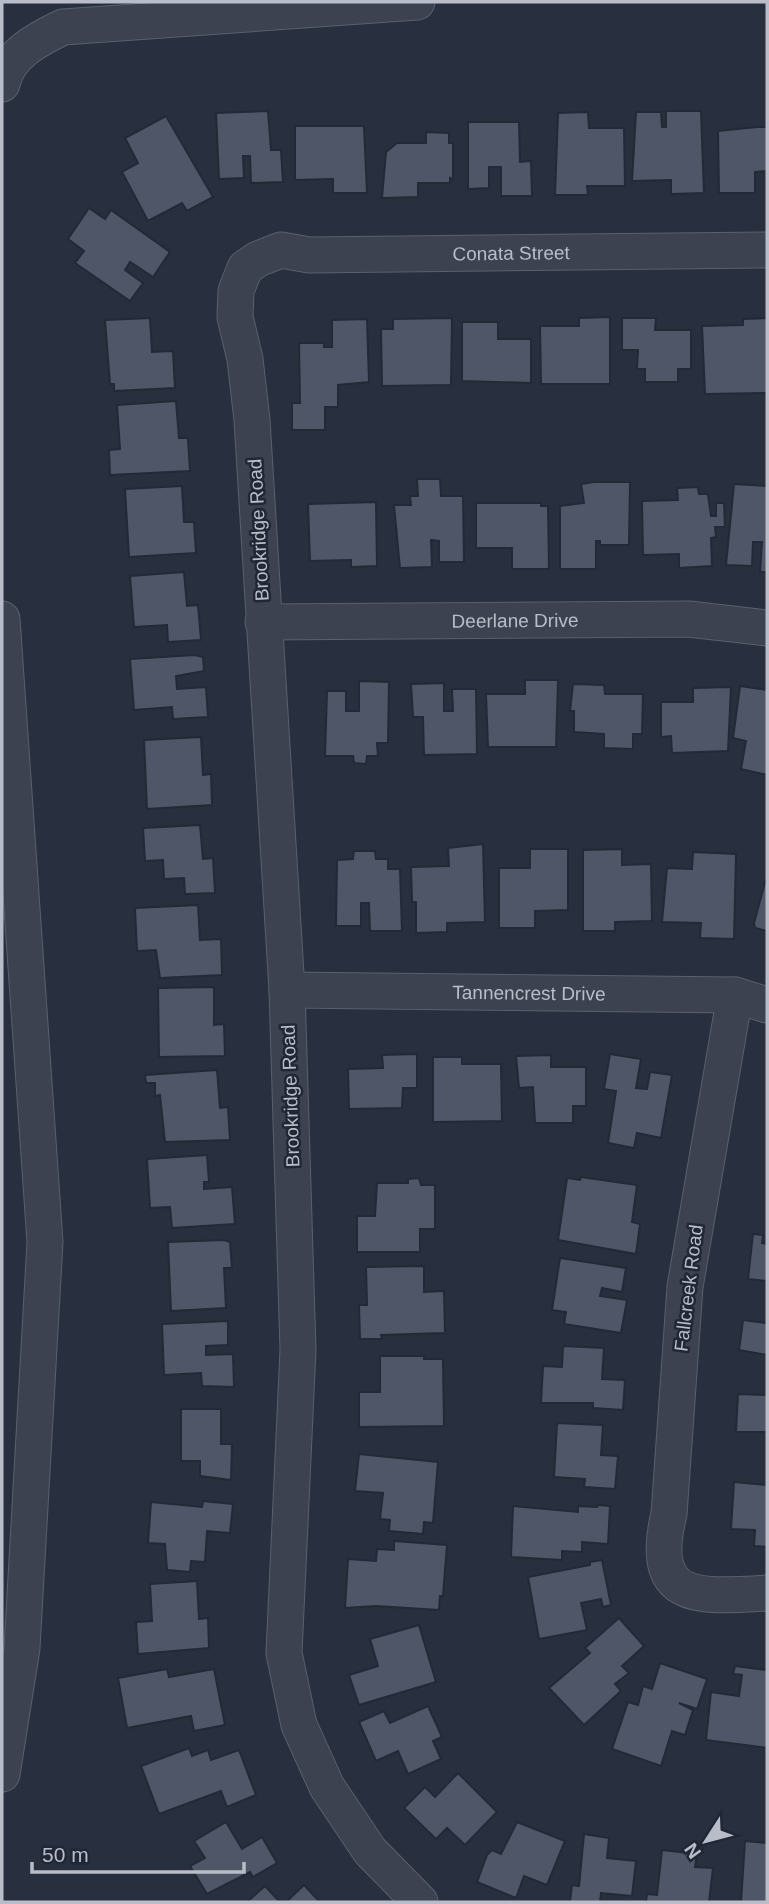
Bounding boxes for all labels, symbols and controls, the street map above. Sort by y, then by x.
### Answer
street label: Conata Street [452,242,571,264]
street label: Brookridge Road [244,458,273,602]
street label: Deerlane Drive [452,610,578,632]
street label: Tannencrest Drive [452,982,606,1005]
street label: Brookridge Road [278,1024,303,1168]
street label: Fallcreek Road [670,1223,707,1353]
north arrow [671,1806,741,1876]
scale bar [32,1830,243,1874]
text: N [680,1839,705,1862]
text: 50 m [42,1843,89,1866]

